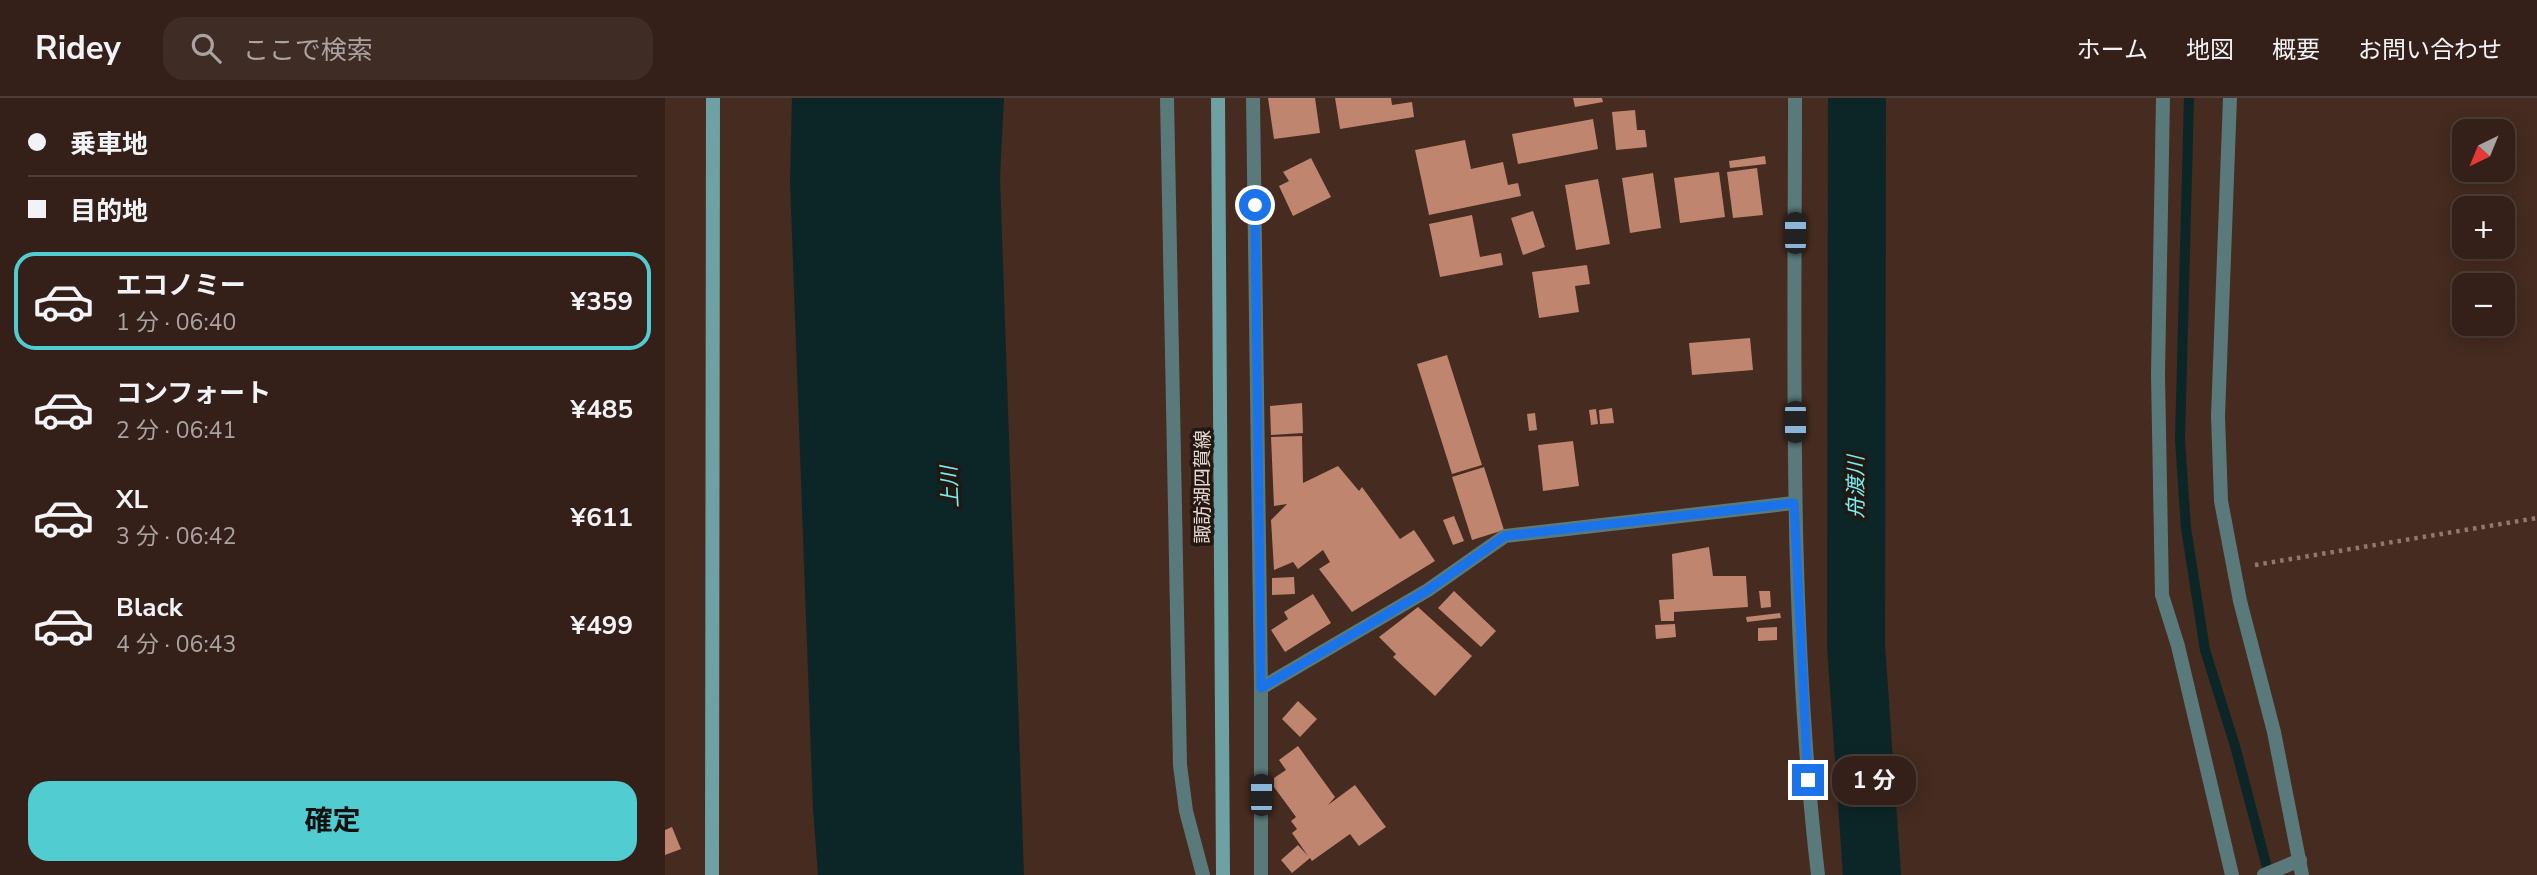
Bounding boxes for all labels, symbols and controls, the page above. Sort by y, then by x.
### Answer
search box [163,17,653,80]
text: Ridey [35,26,121,71]
icon: search [187,29,225,67]
text: ここで検索 [243,33,373,68]
text: ホーム [2077,34,2148,66]
text: 地図 [2186,34,2234,66]
text: 概要 [2272,34,2320,66]
text: お問い合わせ [2358,34,2502,66]
north arrow [2452,119,2515,182]
map controls [2452,119,2515,336]
text: 乗車地 [70,127,148,162]
route start [1239,189,1271,221]
text: 目的地 [70,194,148,229]
button: + [2452,196,2515,259]
car [1785,212,1806,254]
text: エコノミー [116,268,246,303]
icon: car [32,270,95,333]
button: − [2452,273,2515,336]
text: ¥359 [571,284,633,319]
text: 1 分 · 06:40 [116,307,236,338]
text: コンフォート [116,376,271,411]
icon: car [32,378,95,441]
text: ¥485 [571,392,633,427]
car [1785,401,1806,443]
text: 2 分 · 06:41 [116,415,236,446]
street label: 諏訪湖四賀線 [1190,430,1216,544]
water label: 舟渡川 [1842,454,1870,519]
water label: 上川 [935,463,965,509]
text: XL [116,482,148,517]
icon: car [32,486,95,549]
text: ¥611 [571,500,633,535]
text: 3 分 · 06:42 [116,521,236,552]
text: Black [116,590,183,625]
icon: car [32,594,95,657]
text: ¥499 [571,608,633,643]
text: 4 分 · 06:43 [116,629,236,660]
callout: 1 分 [1833,756,1917,804]
route end [1792,764,1824,796]
text: 1 分 [1852,765,1896,796]
car [1251,774,1272,816]
button: 確定 [28,781,637,861]

